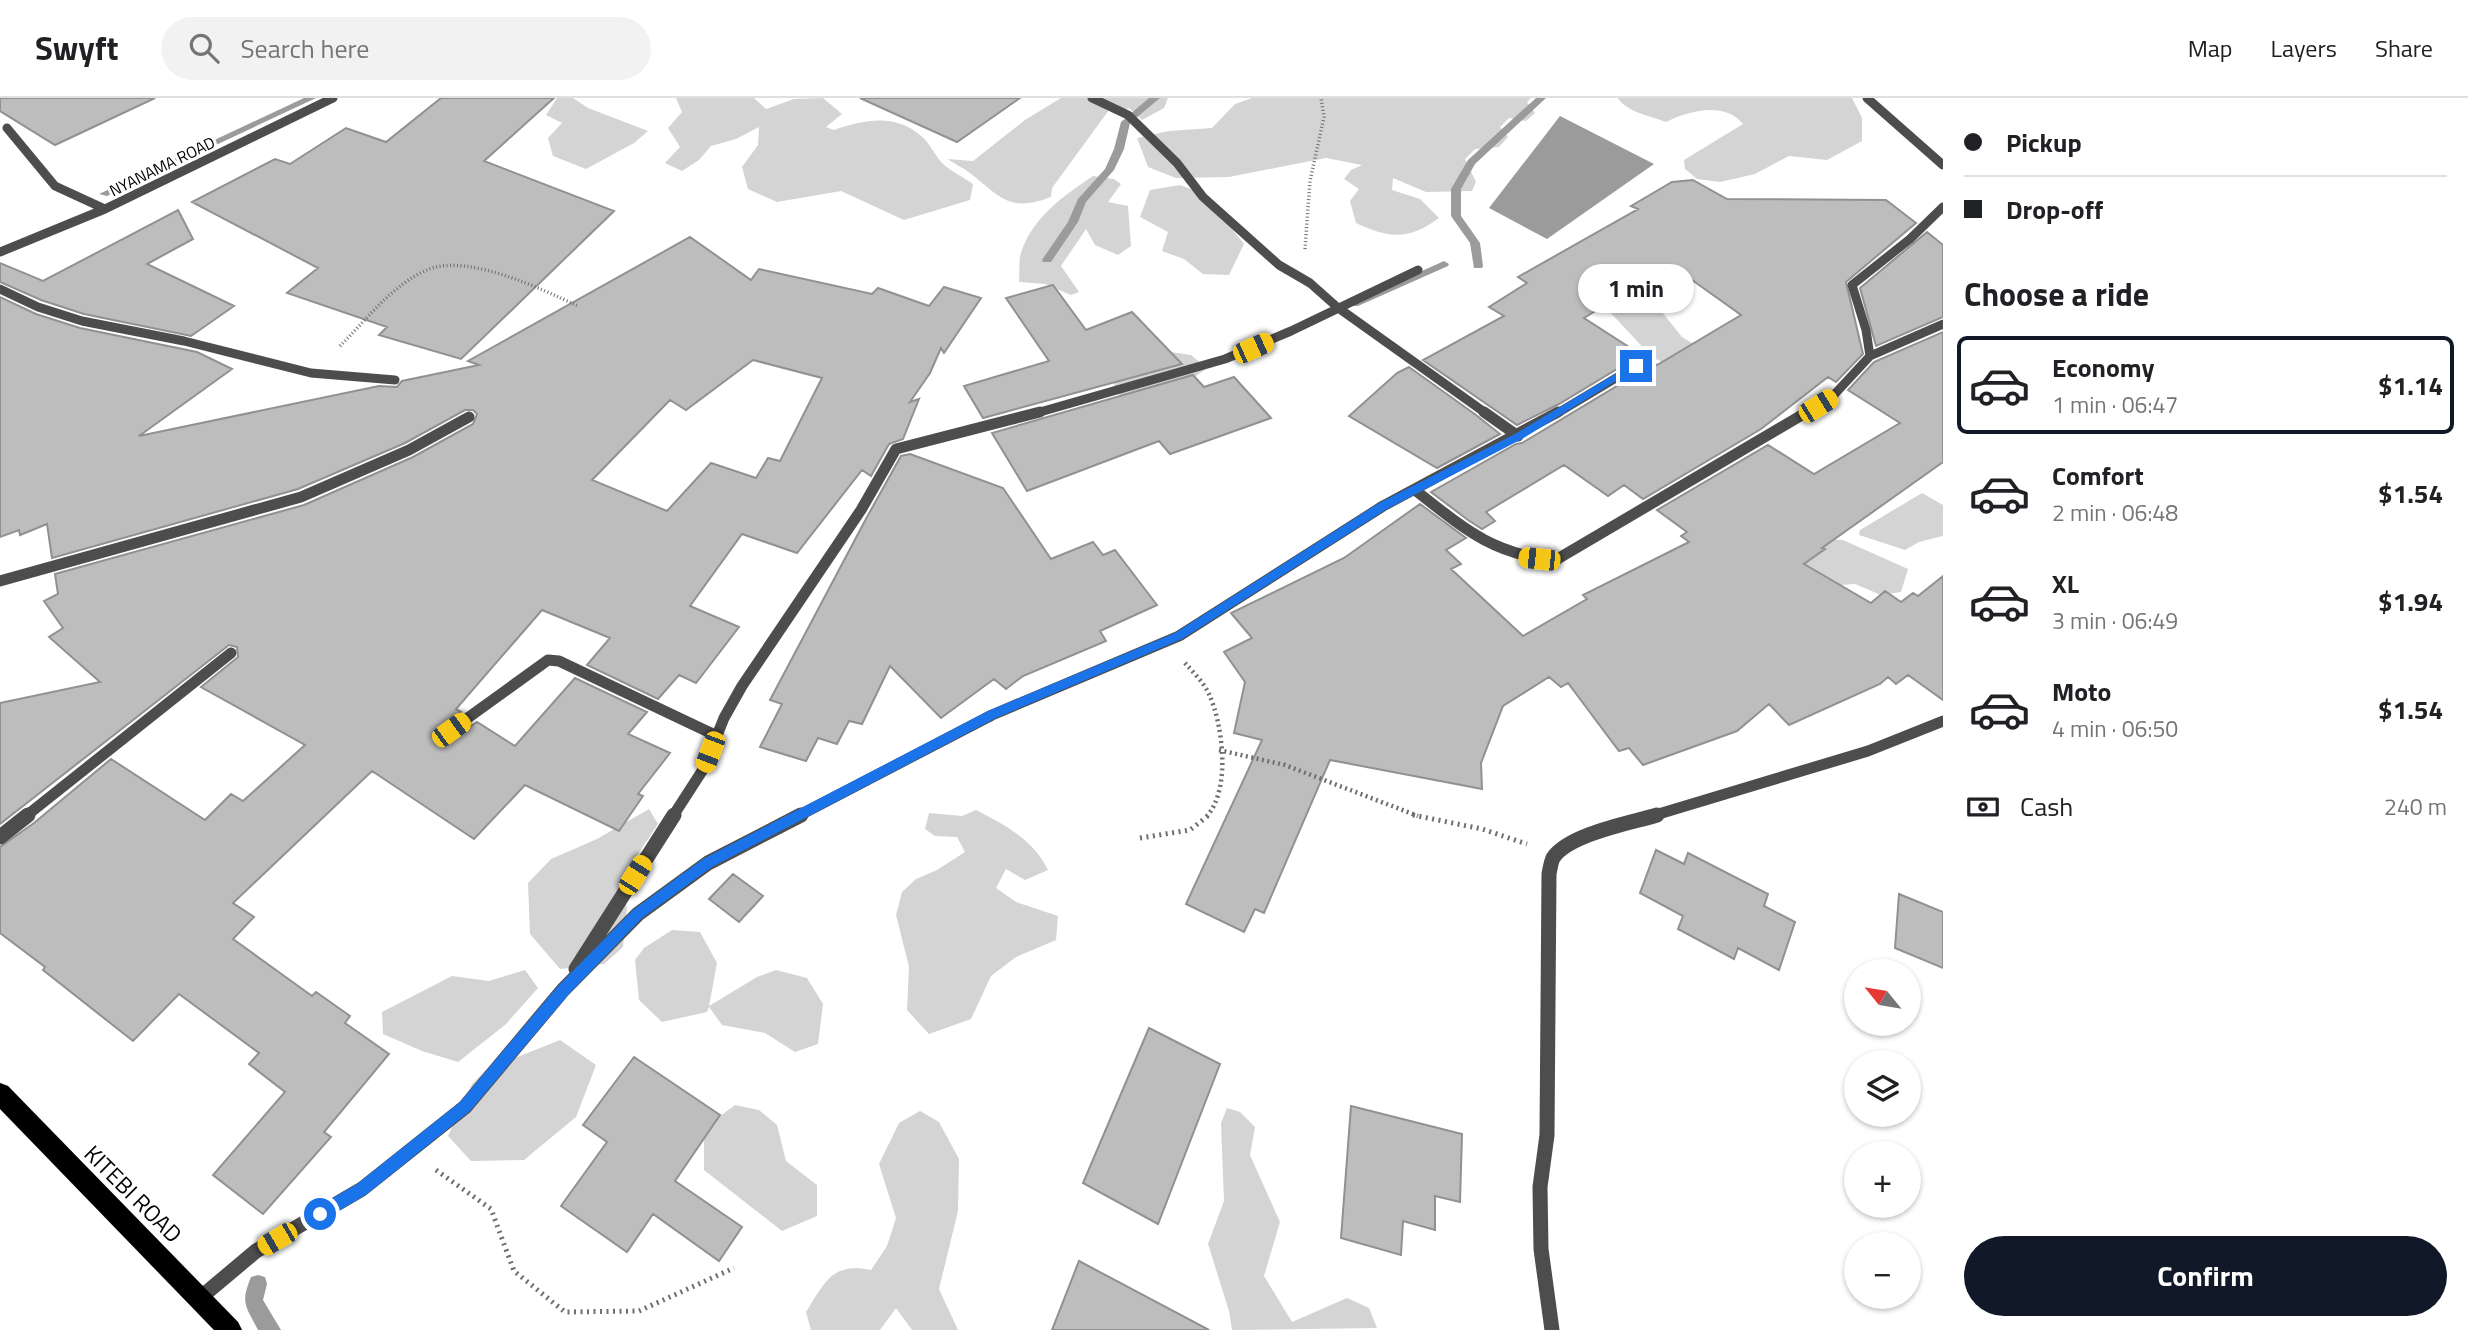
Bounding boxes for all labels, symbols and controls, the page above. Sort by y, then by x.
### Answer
search box [161,17,651,80]
text: Swyft [35,23,119,73]
icon: search [185,29,223,67]
text: Search here [241,29,369,68]
text: Map [2188,30,2233,66]
text: Layers [2271,30,2337,66]
text: Share [2375,30,2433,66]
text: Pickup [2006,123,2082,162]
street label: NYANAMA ROAD [105,130,219,202]
text: Drop-off [2006,190,2103,229]
callout: 1 min [1578,264,1694,314]
text: Choose a ride [1964,270,2149,318]
text: 1 min [1608,271,1664,306]
car [1230,330,1277,366]
text: Economy [2052,348,2154,387]
route end [1620,350,1652,382]
icon: car [1968,354,2031,417]
text: $1.14 [2378,366,2443,405]
car [1795,386,1842,426]
text: 1 min · 06:47 [2052,387,2178,422]
text: Comfort [2052,456,2144,495]
icon: car [1968,462,2031,525]
text: $1.54 [2378,474,2443,513]
text: 2 min · 06:48 [2052,495,2178,530]
car [1518,546,1561,572]
text: XL [2052,564,2079,603]
icon: car [1968,570,2031,633]
text: $1.94 [2378,582,2443,621]
text: 3 min · 06:49 [2052,603,2178,638]
text: Moto [2052,672,2111,711]
icon: car [1968,678,2031,741]
text: $1.54 [2378,690,2443,729]
car [428,709,475,751]
text: 4 min · 06:50 [2052,711,2178,746]
car [693,729,728,775]
text: Cash [2020,787,2073,826]
icon: cash [1964,788,2002,826]
text: 240 m [2384,789,2447,824]
car [615,852,656,898]
north arrow [1844,959,1922,1036]
map controls [1844,959,1921,1309]
button: layers [1844,1050,1921,1127]
street label: KITEBI ROAD [76,1137,190,1251]
button: + [1844,1141,1921,1218]
route start [304,1198,336,1230]
car [254,1219,301,1259]
button: − [1844,1232,1921,1309]
button: Confirm [1964,1236,2447,1316]

